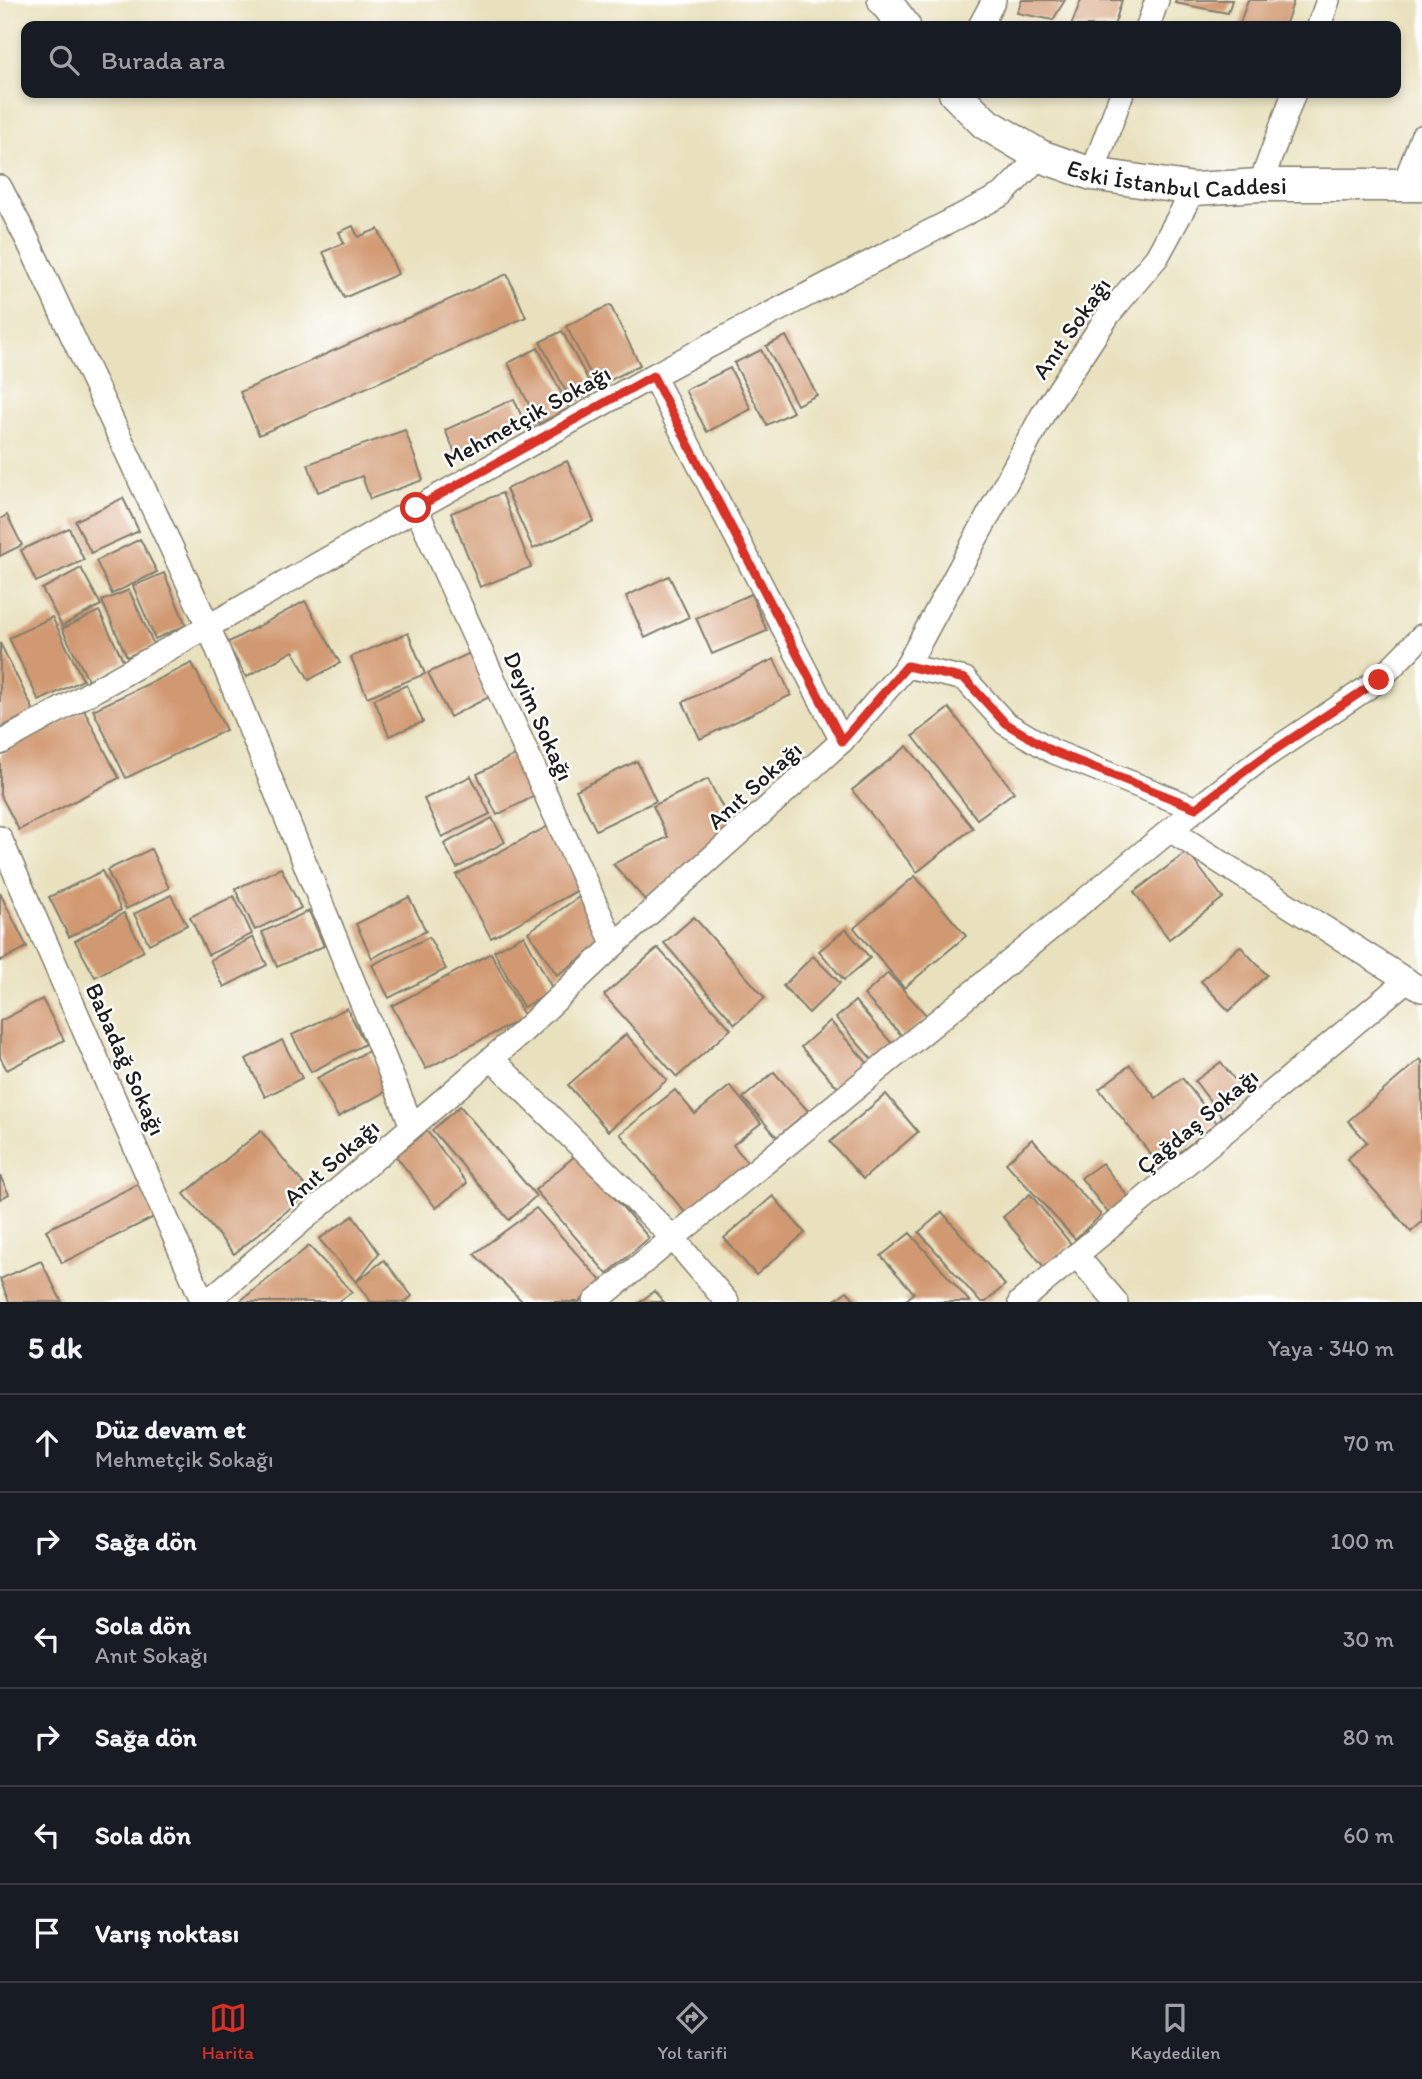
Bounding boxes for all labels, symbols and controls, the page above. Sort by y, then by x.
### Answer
search box [21,21,1401,98]
icon: search [45,41,83,79]
text: Burada ara [101,44,225,76]
street label: Eski İstanbul Caddesi [1063,152,1287,204]
street label: Anıt Sokağı [1025,271,1117,385]
street label: Mehmetçik Sokağı [438,358,616,474]
route start [400,492,431,523]
street label: Deyim Sokağı [498,647,580,785]
route end [1363,664,1394,695]
street label: Anıt Sokağı [701,735,807,835]
street label: Babadağ Sokağı [79,978,173,1140]
street label: Çağdaş Sokağı [1130,1062,1264,1180]
street label: Anıt Sokağı [277,1112,385,1212]
text: 5 dk [28,1329,82,1366]
text: Yaya · 340 m [1268,1334,1394,1362]
text: Düz devam et [95,1413,246,1445]
icon: ahead [28,1424,66,1462]
text: 70 m [1344,1429,1394,1457]
text: Mehmetçik Sokağı [95,1445,274,1473]
icon: right [28,1522,66,1560]
text: Sağa dön [95,1525,197,1557]
text: 100 m [1330,1527,1394,1555]
text: Sola dön [95,1609,191,1641]
icon: left [28,1620,66,1658]
text: 30 m [1343,1625,1394,1653]
text: Anıt Sokağı [95,1641,208,1669]
icon: right [28,1718,66,1756]
text: Sağa dön [95,1721,197,1753]
text: 80 m [1343,1723,1394,1751]
icon: left [28,1816,66,1854]
text: Sola dön [95,1819,191,1851]
text: 60 m [1343,1821,1394,1849]
icon: arrive [28,1914,66,1952]
text: Varış noktası [95,1917,239,1949]
tab: Harita [202,1999,254,2064]
tab: Yol tarifi [657,1999,727,2064]
tab: Kaydedilen [1131,1999,1220,2064]

